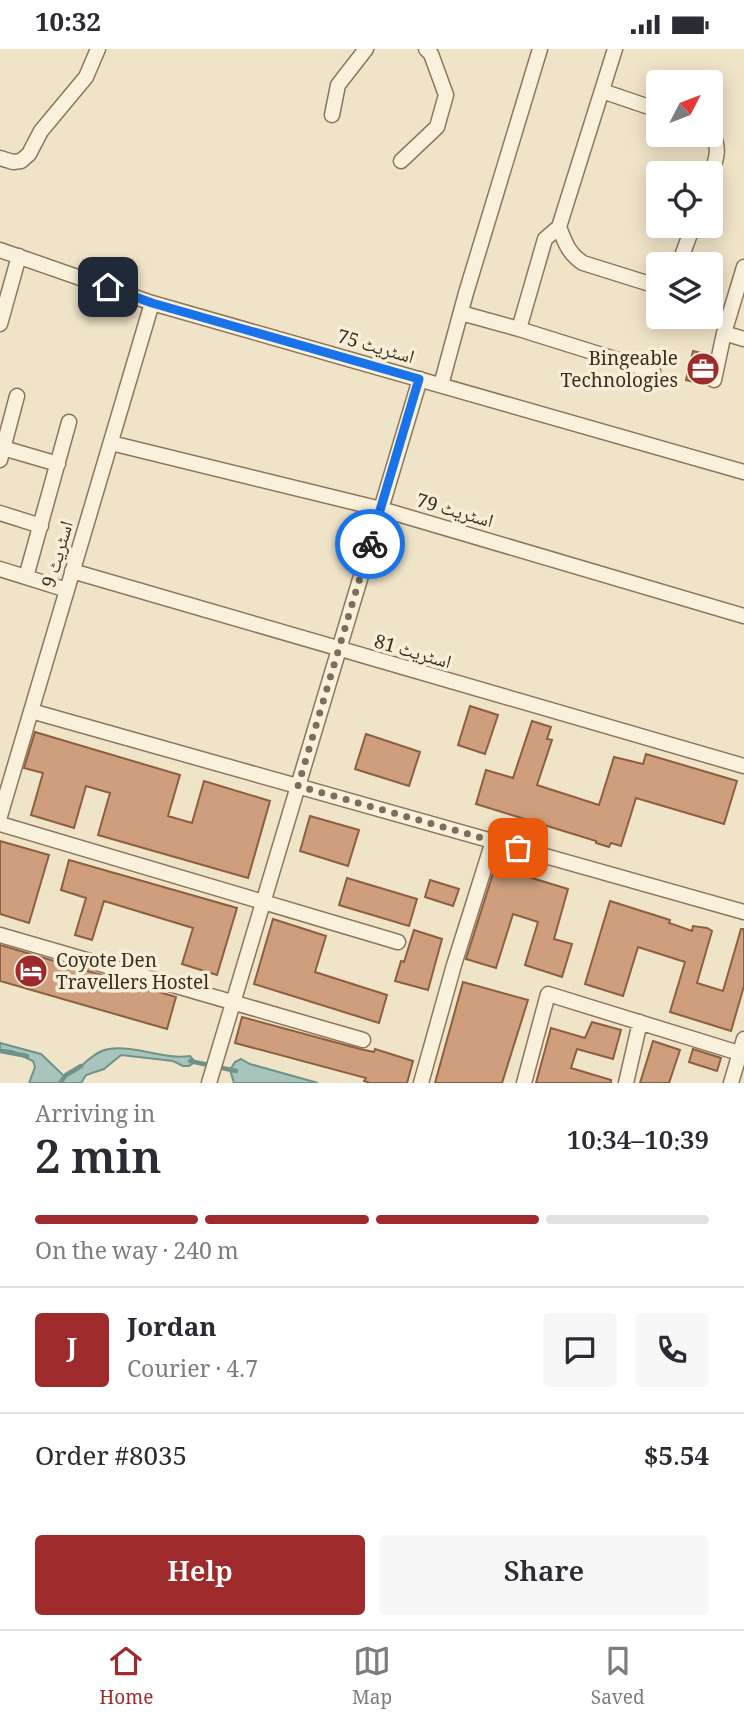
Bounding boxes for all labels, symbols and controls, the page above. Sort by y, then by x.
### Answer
text: 10:32 [35,3,101,47]
north arrow [646,70,723,147]
map controls [646,70,723,329]
button: locate [646,161,723,238]
button: layers [646,252,723,329]
pin [78,257,138,317]
icon: home [89,268,127,306]
street label: اسٹریٹ 75 [333,323,418,375]
place label: Bingeable Technologies [561,345,678,399]
office icon: Bingeable Technologies [684,350,722,388]
street label: اسٹریٹ 79 [412,487,497,539]
courier [335,509,405,579]
street label: اسٹریٹ 9 [35,518,85,592]
icon: bike [351,525,389,563]
street label: اسٹریٹ 81 [370,628,455,680]
pin [488,818,548,878]
icon: bag [499,829,537,867]
place label: Coyote Den Travellers Hostel [56,947,209,1001]
hotel icon: Coyote Den Travellers Hostel [12,952,50,990]
text: Arriving in [35,1097,155,1137]
text: 10:34–10:39 [567,1121,709,1165]
text: 2 min [35,1124,162,1202]
text: On the way · 240 m [35,1234,239,1274]
text: Jordan [127,1308,217,1352]
button: chat [543,1313,617,1387]
button: phone [635,1313,709,1387]
text: J [67,1328,77,1372]
text: Courier · 4.7 [127,1352,258,1392]
text: Order #8035 [35,1437,187,1481]
text: $5.54 [644,1437,709,1481]
button: Help [35,1535,365,1615]
button: Share [379,1535,709,1615]
tab: Home [99,1642,153,1716]
tab: Map [352,1642,392,1716]
tab: Saved [591,1642,645,1716]

